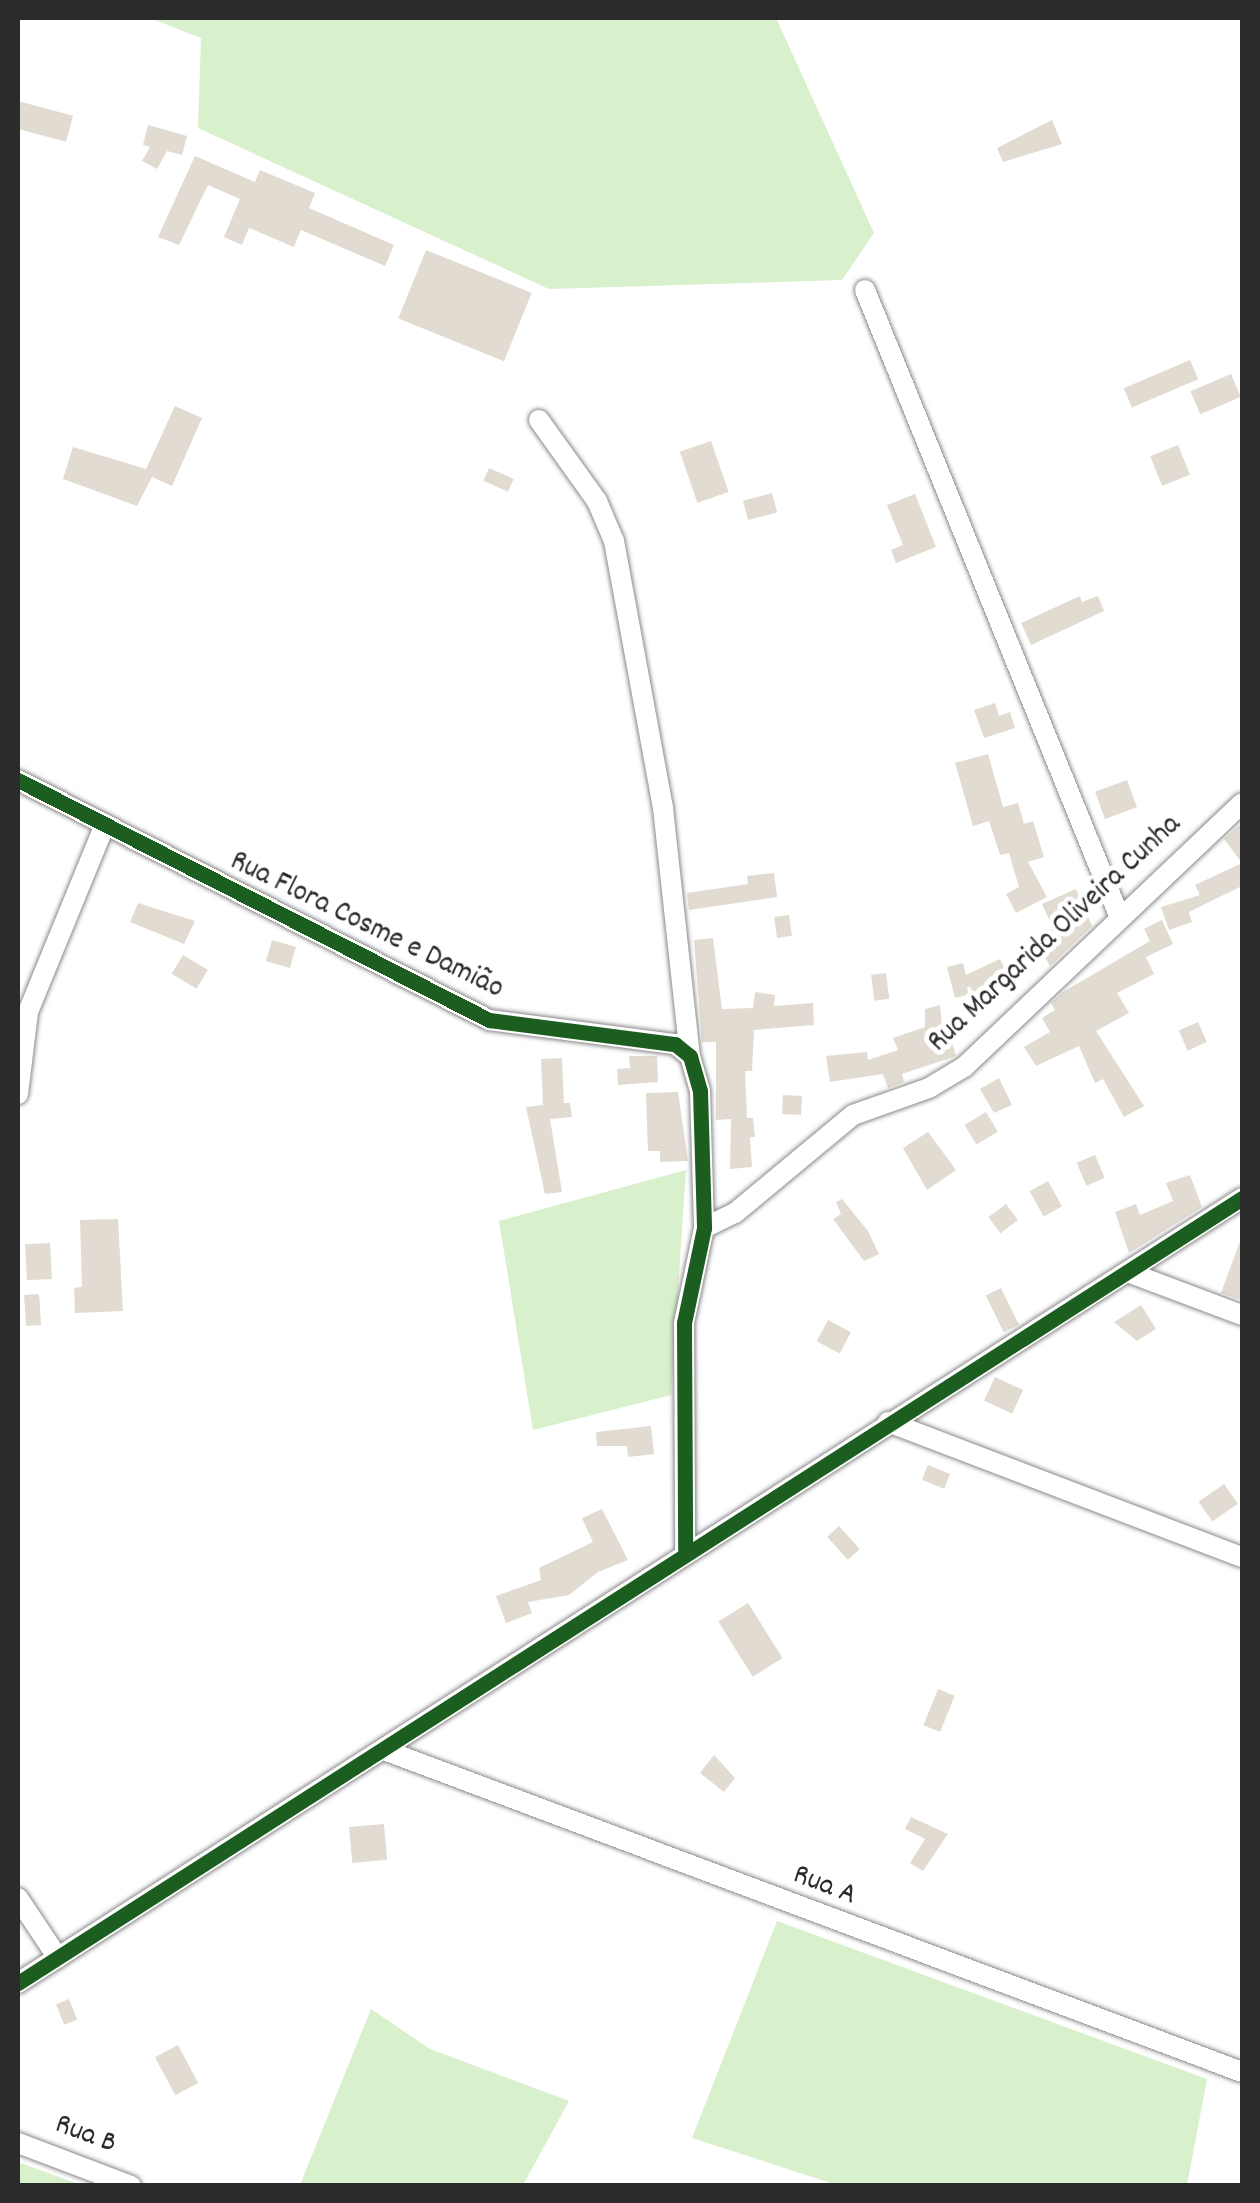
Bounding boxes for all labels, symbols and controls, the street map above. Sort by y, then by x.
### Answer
street label: Rua Margarida Oliveira Cunha [922,808,1190,1062]
street label: Rua Flora Cosme e Damião [223,845,509,1009]
street label: Rua A [787,1859,861,1915]
street label: Rua B [49,2108,121,2164]

